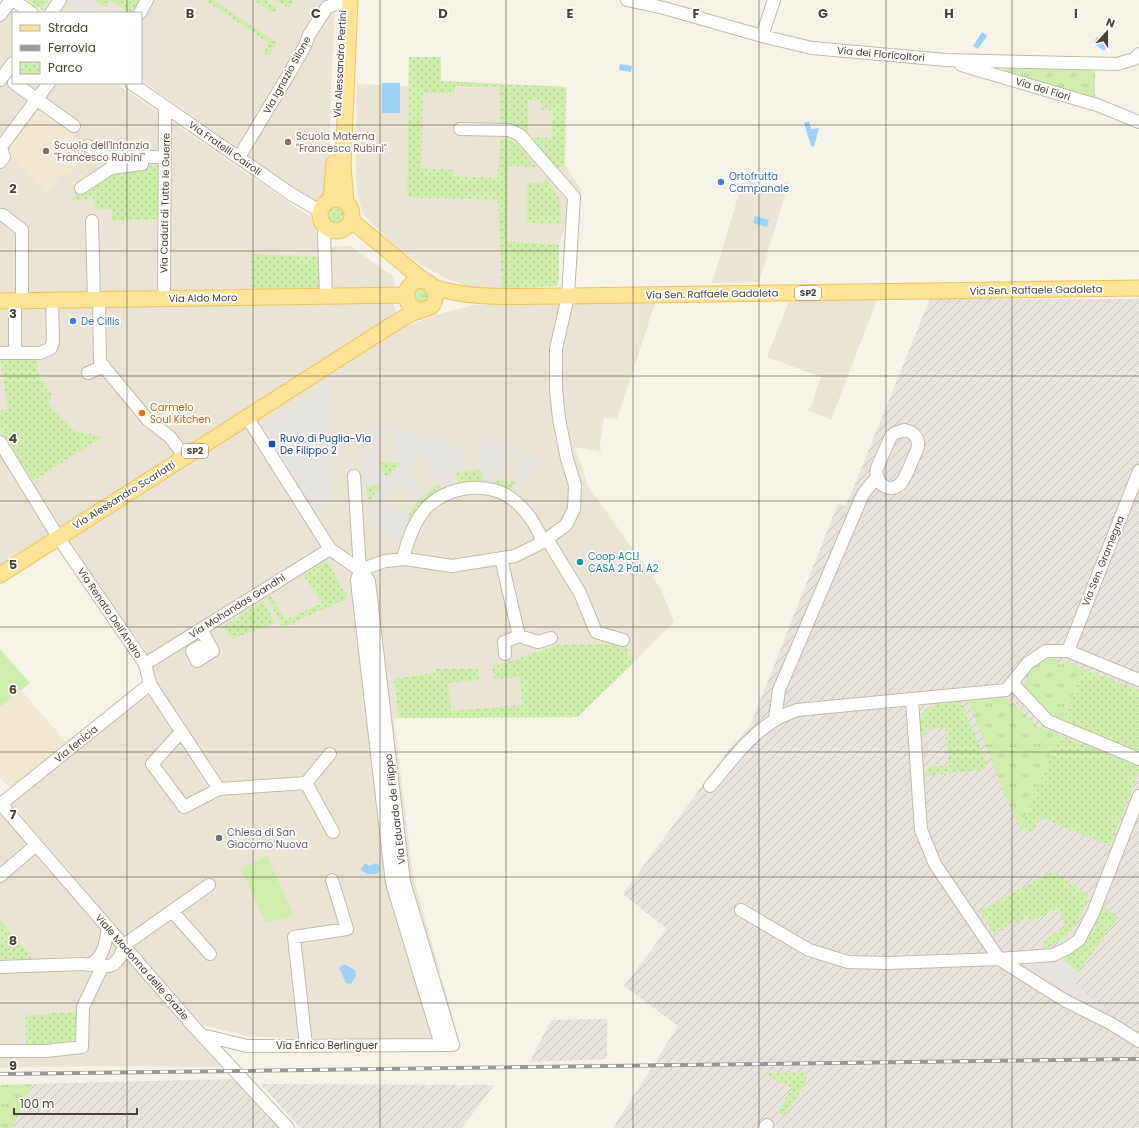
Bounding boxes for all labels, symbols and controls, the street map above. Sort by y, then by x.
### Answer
text: B [186,4,195,23]
text: C [311,4,321,23]
text: D [438,4,448,23]
text: E [566,4,574,23]
text: F [692,4,700,23]
text: G [818,4,828,23]
text: H [944,4,954,23]
text: I [1074,4,1078,23]
street label: Via Alessandro Pertini [330,10,350,118]
legend [12,12,142,84]
north arrow [1087,12,1127,52]
text: N [1104,14,1117,32]
text: Strada [48,19,88,36]
street label: Via Ignazio Silone [259,33,315,117]
text: Ferrovia [48,39,96,56]
street label: Via dei Floricoltori [837,43,925,65]
text: Parco [48,59,83,76]
street label: Via dei Fiori [1014,74,1072,104]
street label: Via Fratelli Cairoli [185,117,265,179]
place label: Scuola Materna "Francesco Rubini" [296,129,387,156]
street label: Via Caduti di Tutte le Guerre [156,133,174,273]
marker: Scuola Materna "Francesco Rubini" [283,137,293,147]
place label: Scuola dell'Infanzia "Francesco Rubini" [54,138,149,165]
marker: Scuola dell'Infanzia "Francesco Rubini" [41,146,51,156]
place label: Ortofrutta Campanale [729,169,789,196]
marker: Ortofrutta Campanale [716,177,726,187]
text: 2 [9,179,17,198]
street label: Via Sen. Raffaele Gadaleta [970,281,1102,299]
street label: Via Sen. Raffaele Gadaleta [646,285,778,303]
road number: SP2 [795,286,821,300]
street label: Via Aldo Moro [168,290,238,306]
text: 3 [9,304,17,323]
place label: De Cillis [81,314,120,329]
marker: De Cillis [68,316,78,326]
place label: Carmelo Soul Kitchen [150,400,211,427]
marker: Carmelo Soul Kitchen [137,408,147,418]
text: 4 [9,429,18,448]
place label: Ruvo di Puglia-Via De Filippo 2 [280,431,371,458]
marker: Ruvo di Puglia-Via De Filippo 2 [267,439,277,449]
road number: SP2 [182,444,208,458]
street label: Via Alessandro Scarlatti [70,457,178,533]
street label: Via Sen. Gramegna [1078,513,1128,609]
place label: Coop ACLI CASA 2 Pal. A2 [588,549,659,576]
text: 5 [9,555,17,574]
marker: Coop ACLI CASA 2 Pal. A2 [575,557,585,567]
street label: Via Renato Dell'Andro [74,565,146,661]
street label: Via Mohandas Gandhi [186,570,288,642]
text: 6 [9,680,17,699]
street label: Via fenicia [51,722,101,766]
street label: Via Eduardo de Filippo [381,753,409,865]
text: 7 [10,805,17,824]
place label: Chiesa di San Giacomo Nuova [227,825,308,852]
marker: Chiesa di San Giacomo Nuova [214,833,224,843]
street label: Viale Madonna delle Grazie [92,911,192,1023]
text: 8 [9,931,17,950]
street label: Via Enrico Berlinguer [276,1038,378,1053]
text: 9 [9,1056,17,1075]
scale bar [14,1090,137,1116]
text: 100 m [20,1095,54,1112]

